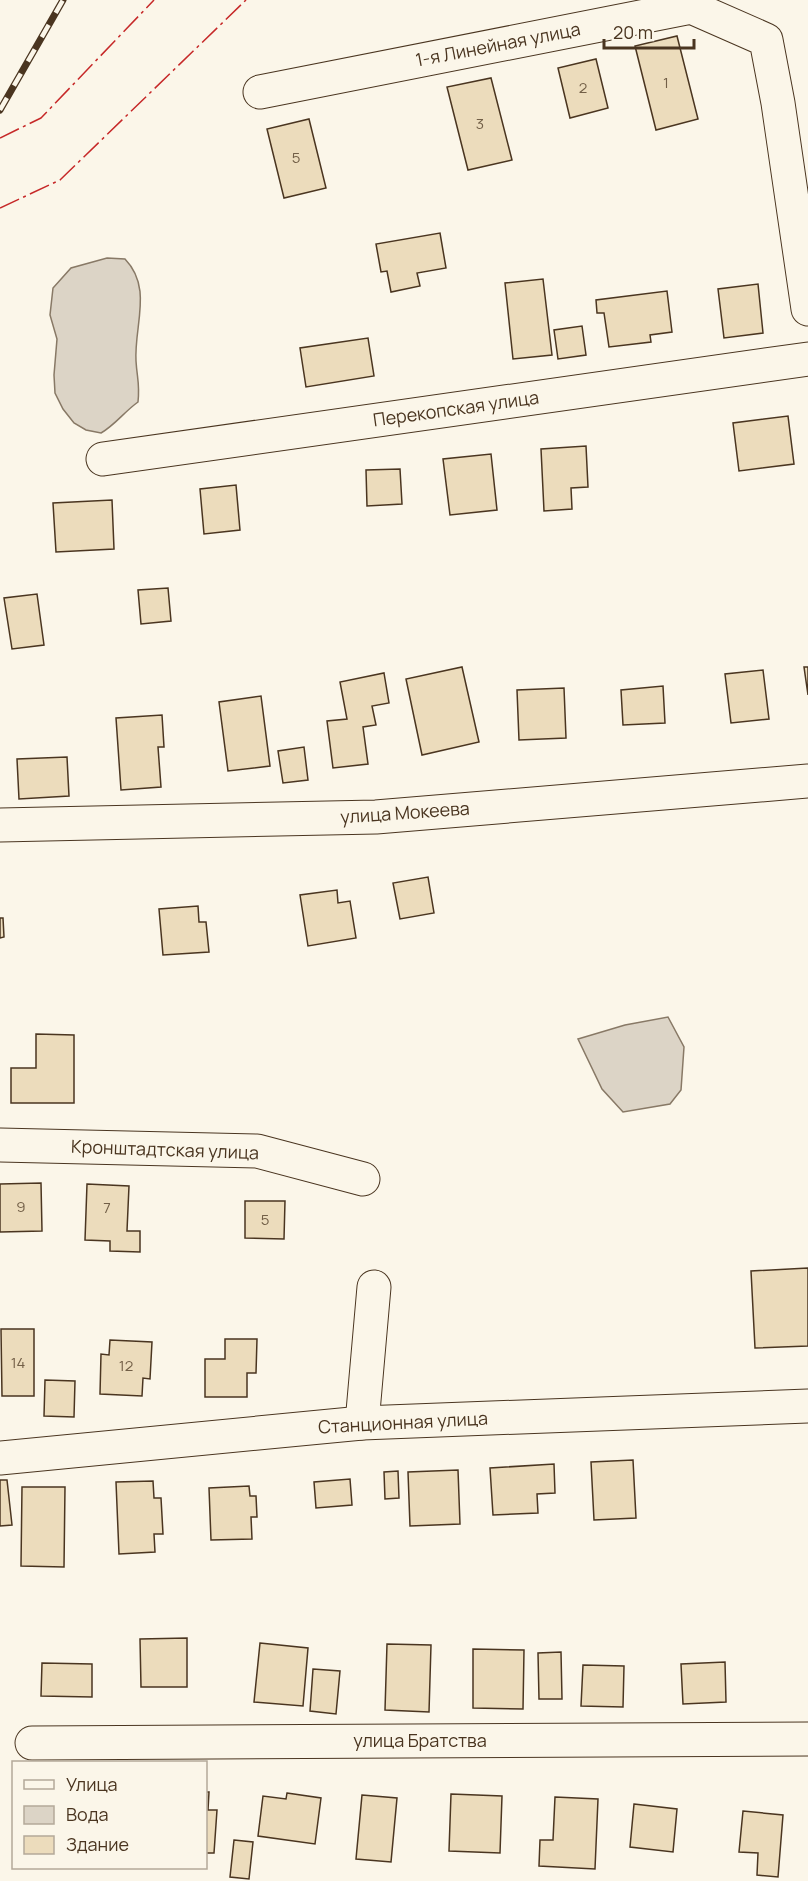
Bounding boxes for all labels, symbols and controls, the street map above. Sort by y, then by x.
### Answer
scale bar [604,12,694,50]
street label: 1-я Линейная улица [413,16,582,72]
text: 20 m [613,20,653,44]
house number: 1 [663,72,669,93]
house number: 2 [579,77,587,98]
house number: 3 [476,113,484,134]
house number: 5 [292,147,300,168]
street label: Перекопская улица [371,385,540,432]
street label: улица Мокеева [340,796,470,828]
street label: Кронштадтская улица [71,1134,259,1164]
house number: 9 [16,1196,26,1217]
house number: 7 [103,1197,111,1218]
house number: 5 [261,1209,269,1230]
house number: 14 [11,1352,25,1373]
house number: 12 [119,1355,133,1376]
street label: Станционная улица [317,1406,488,1438]
street label: улица Братства [353,1728,487,1752]
legend [12,1761,207,1869]
text: Улица [66,1772,118,1796]
text: Вода [66,1802,108,1826]
text: Здание [66,1832,129,1856]

